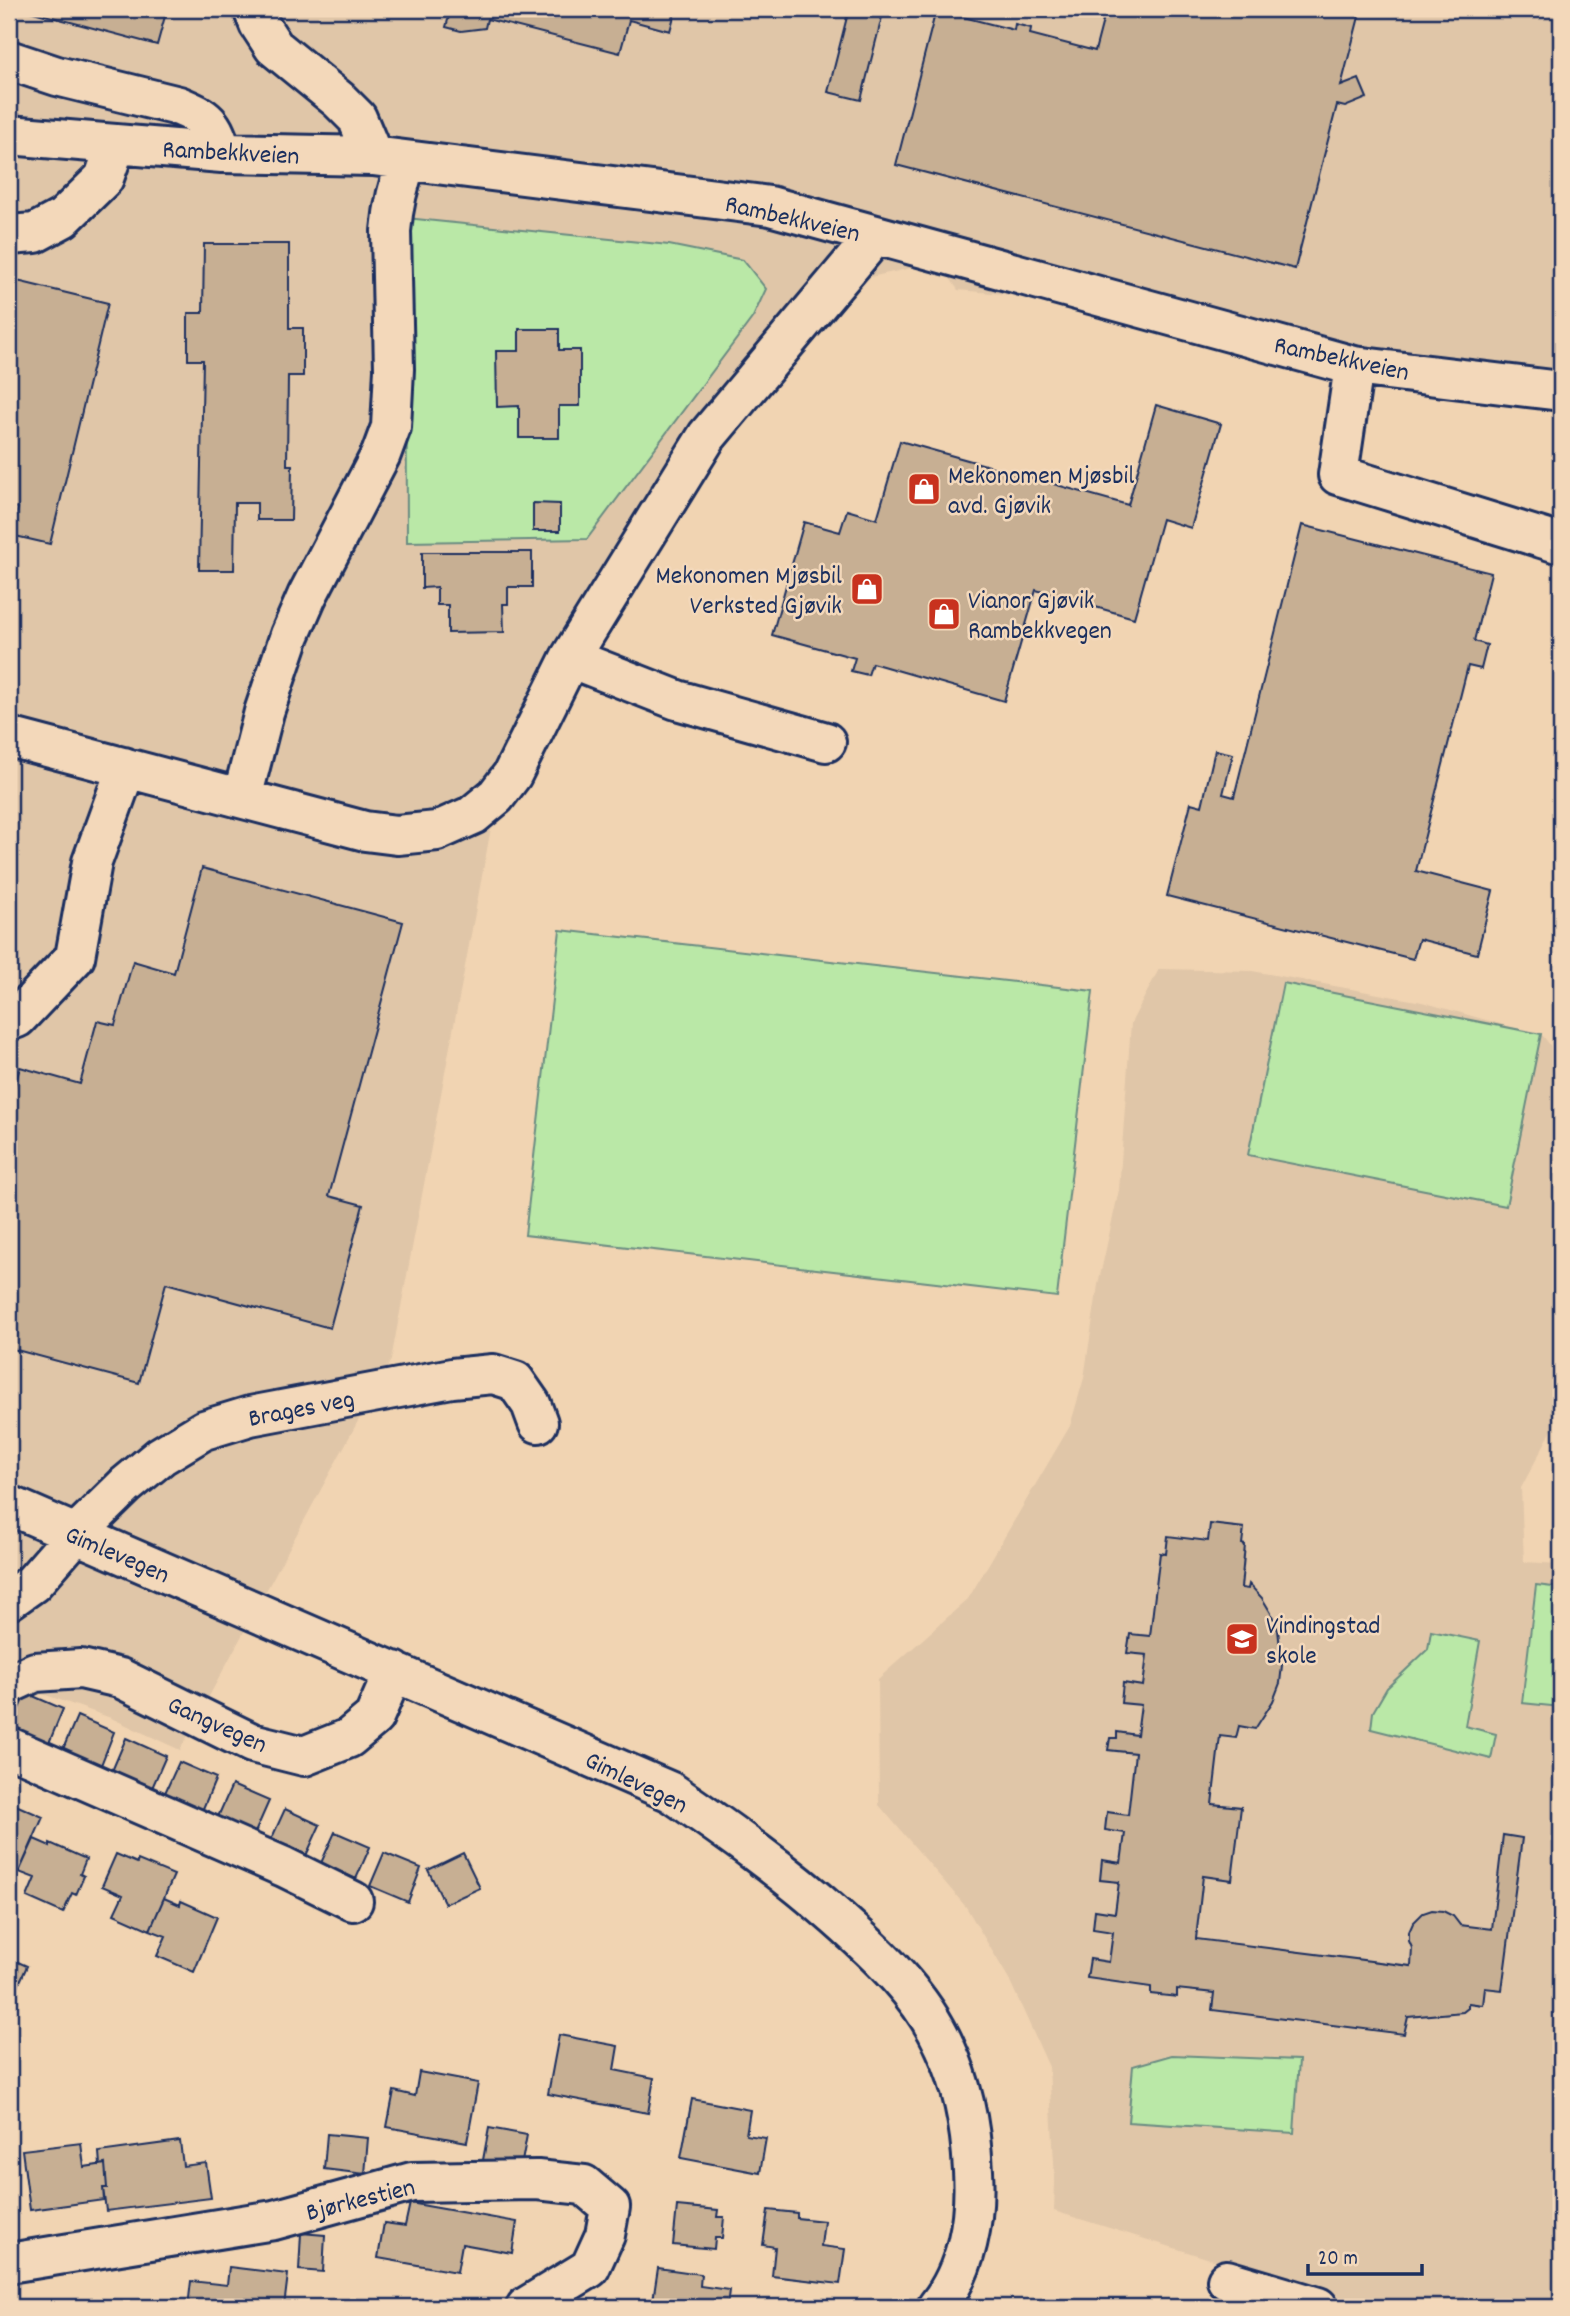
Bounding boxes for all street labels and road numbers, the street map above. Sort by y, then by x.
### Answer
street label: Rambekkveien [161,132,300,177]
street label: Rambekkveien [721,187,863,254]
street label: Rambekkveien [1270,328,1412,393]
street label: Brages veg [245,1382,358,1439]
street label: Gimlevegen [59,1518,175,1595]
street label: Gangvegen [161,1688,272,1765]
street label: Gimlevegen [578,1743,693,1825]
street label: Bjørkestien [302,2170,419,2233]

